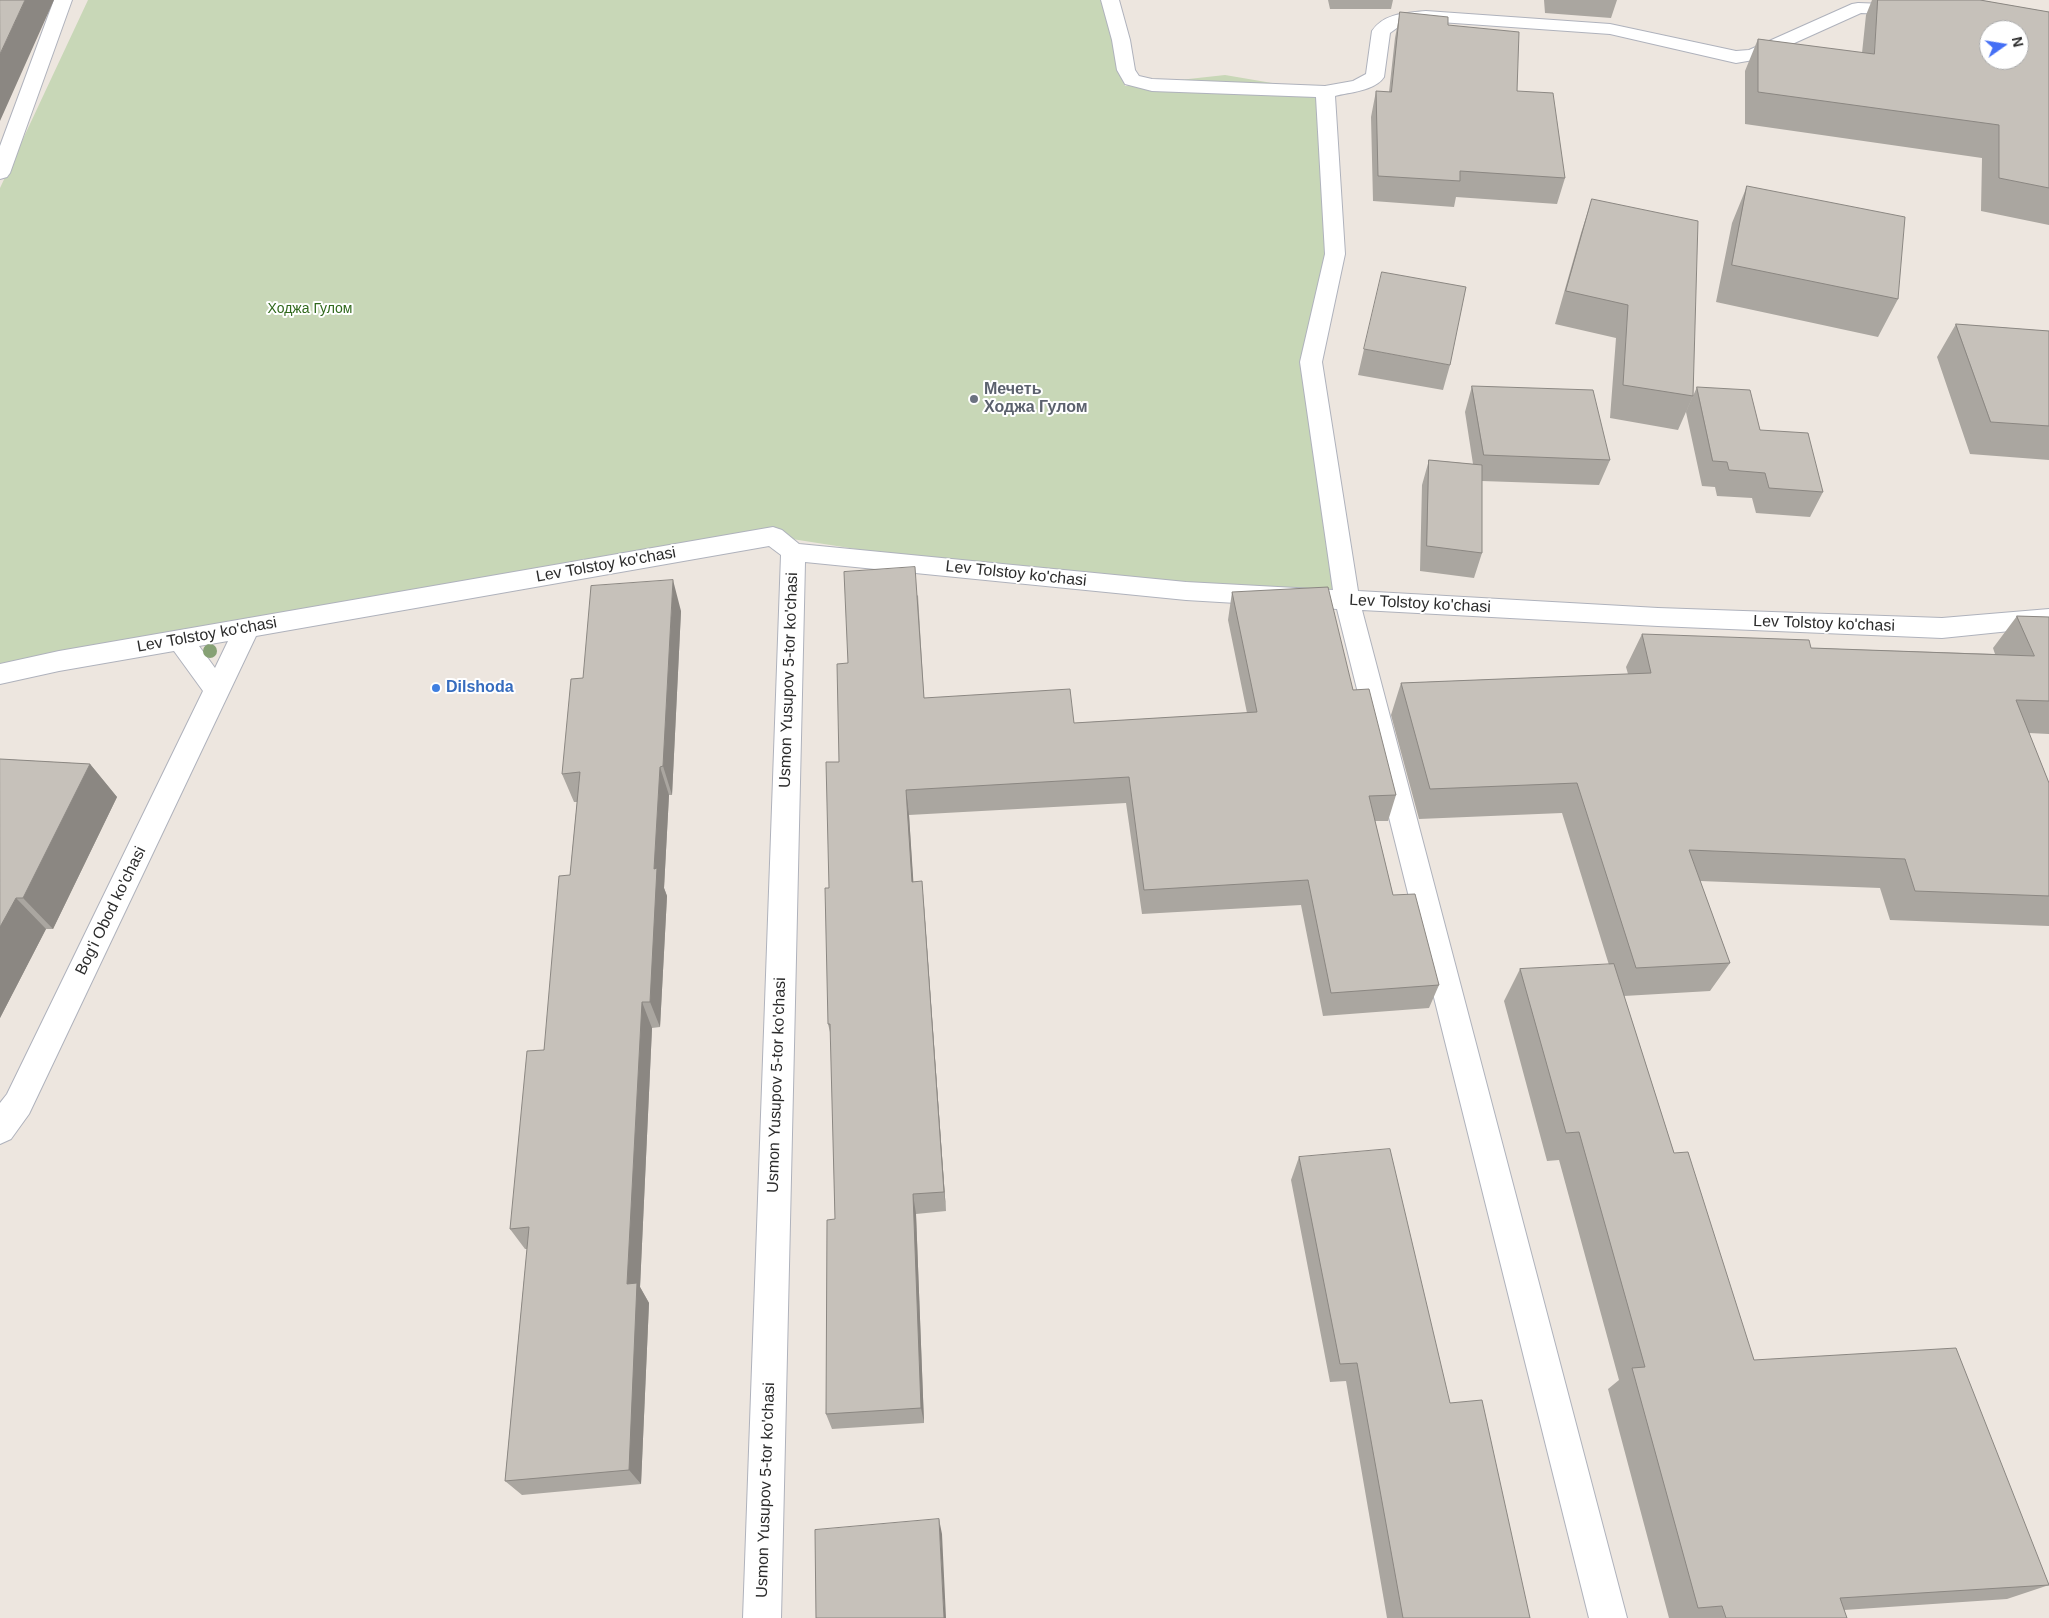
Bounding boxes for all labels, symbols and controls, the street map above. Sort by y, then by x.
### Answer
north arrow [1979,20,2029,70]
text: N [2009,35,2027,49]
park label: Ходжа Гулом [268,301,352,317]
place label: Мечеть Ходжа Гулом [984,380,1088,418]
marker: Мечеть Ходжа Гулом [968,393,980,405]
street label: Lev Tolstoy ko'chasi [535,543,677,587]
street label: Lev Tolstoy ko'chasi [944,557,1088,591]
street label: Usmon Yusupov 5-tor ko'chasi [776,572,802,788]
street label: Lev Tolstoy ko'chasi [1349,591,1491,617]
street label: Lev Tolstoy ko'chasi [1753,612,1895,636]
street label: Lev Tolstoy ko'chasi [136,613,278,657]
place label: Dilshoda [446,678,514,698]
marker: Dilshoda [430,682,442,694]
street label: Bog'i Obod ko'chasi [72,844,150,978]
street label: Usmon Yusupov 5-tor ko'chasi [764,977,790,1193]
street label: Usmon Yusupov 5-tor ko'chasi [753,1382,779,1598]

